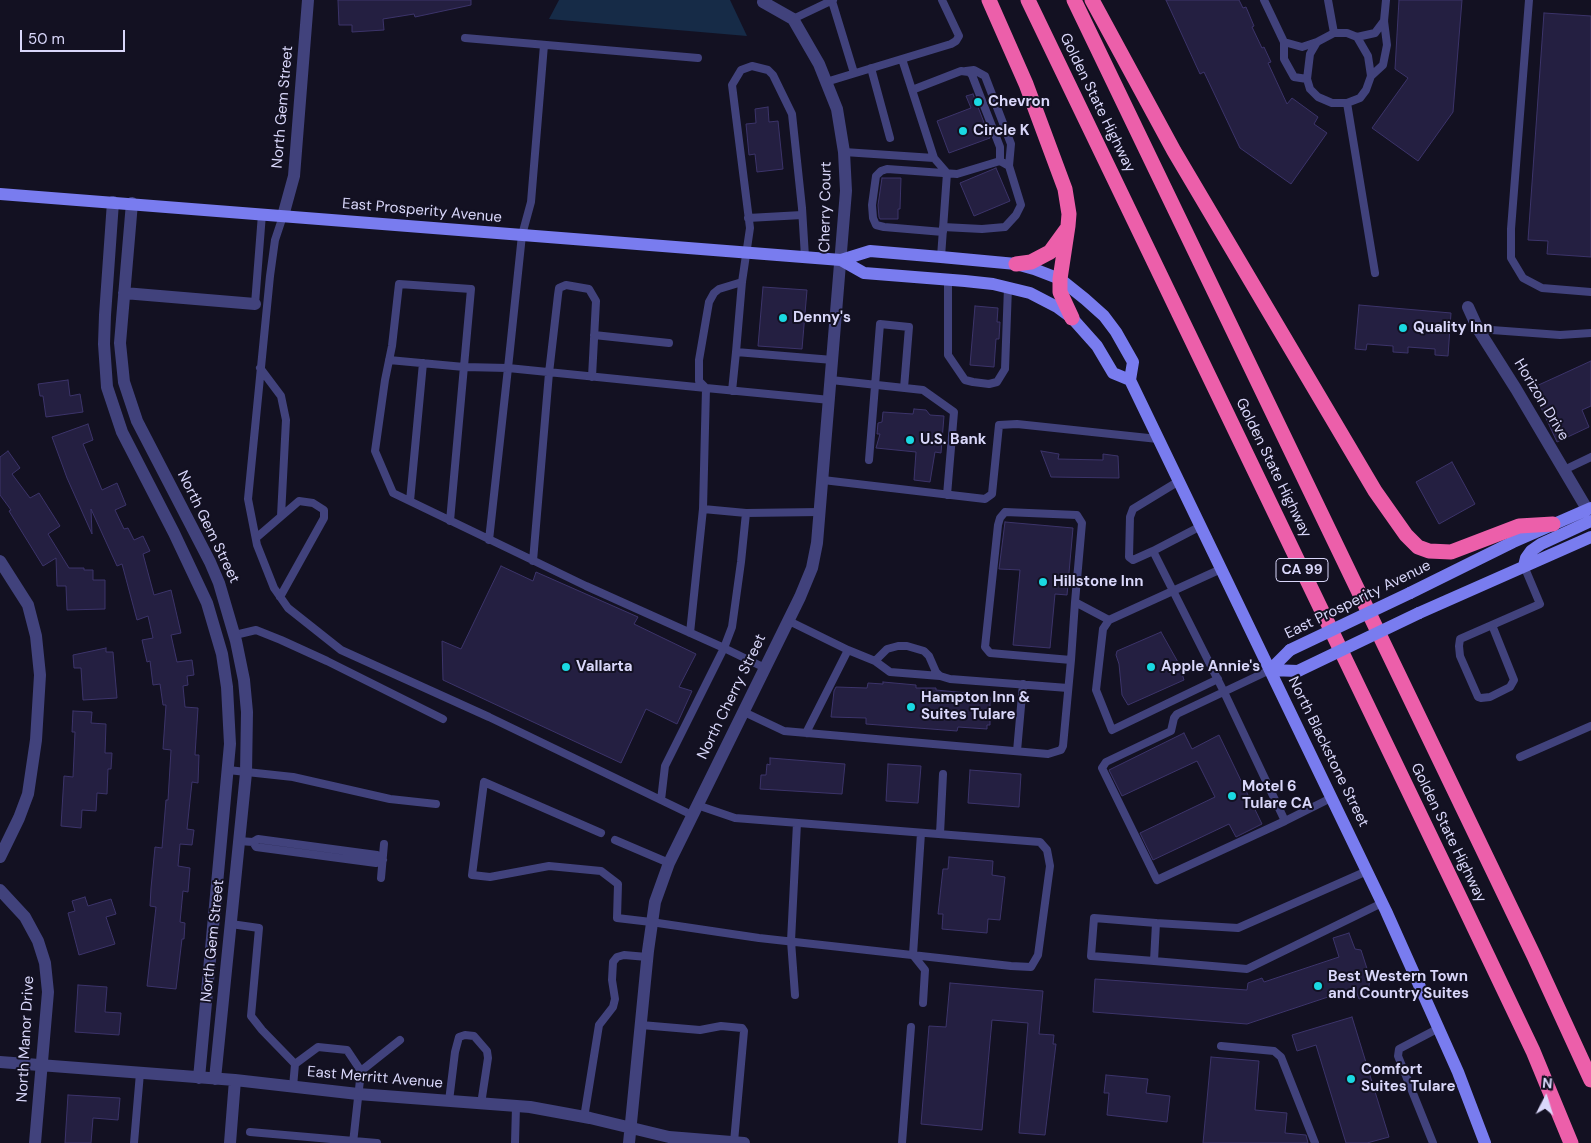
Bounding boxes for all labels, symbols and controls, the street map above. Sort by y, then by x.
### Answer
scale bar [22,20,128,52]
text: 50 m [28,29,65,49]
street label: Golden State Highway [1055,30,1139,176]
street label: North Gem Street [269,45,297,169]
place label: Chevron [988,93,1050,111]
marker: Chevron [972,96,984,108]
place label: Circle K [973,122,1030,140]
marker: Circle K [957,125,969,137]
street label: Cherry Court [816,161,836,253]
street label: East Prosperity Avenue [341,195,503,227]
place label: Denny's [793,309,851,327]
marker: Denny's [777,312,789,324]
place label: Quality Inn [1413,319,1493,337]
marker: Quality Inn [1397,322,1409,334]
street label: Horizon Drive [1510,356,1572,444]
street label: Golden State Highway [1231,395,1315,541]
place label: U.S. Bank [920,431,986,449]
marker: U.S. Bank [904,434,916,446]
street label: North Gem Street [173,468,243,586]
street label: East Prosperity Avenue [1282,557,1434,643]
road number: CA 99 [1276,558,1328,582]
place label: Hillstone Inn [1053,573,1143,591]
marker: Hillstone Inn [1037,576,1049,588]
street label: North Cherry Street [694,631,770,763]
place label: Vallarta [576,658,633,676]
place label: Apple Annie's [1161,658,1260,676]
marker: Vallarta [560,661,572,673]
marker: Apple Annie's [1145,661,1157,673]
street label: North Blackstone Street [1284,674,1372,830]
place label: Hampton Inn & Suites Tulare [921,689,1030,724]
marker: Hampton Inn & Suites Tulare [905,701,917,713]
street label: Golden State Highway [1406,760,1490,906]
place label: Motel 6 Tulare CA [1242,778,1312,813]
marker: Motel 6 Tulare CA [1226,790,1238,802]
street label: North Gem Street [198,879,228,1003]
place label: Best Western Town and Country Suites [1328,968,1469,1003]
street label: North Manor Drive [14,975,38,1103]
marker: Best Western Town and Country Suites [1312,980,1324,992]
place label: Comfort Suites Tulare [1361,1061,1456,1096]
street label: East Merritt Avenue [306,1063,444,1093]
marker: Comfort Suites Tulare [1345,1073,1357,1085]
north arrow [1521,1073,1571,1123]
text: N [1541,1074,1553,1092]

